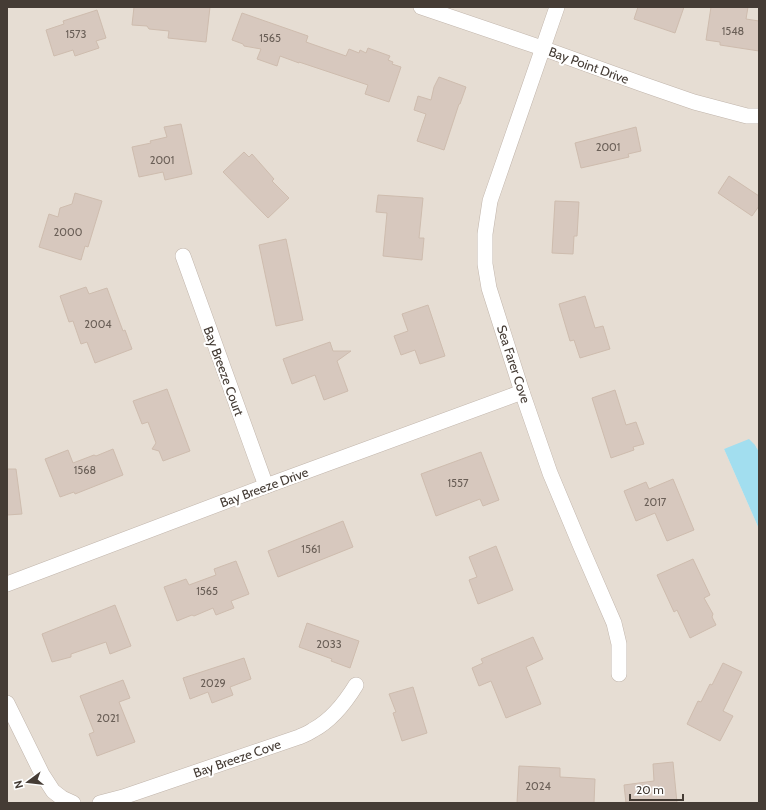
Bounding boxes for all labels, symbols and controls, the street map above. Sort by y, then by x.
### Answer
house number: 1548 [722,24,744,38]
house number: 1573 [65,27,87,41]
house number: 1565 [259,31,281,45]
street label: Bay Point Drive [547,43,632,87]
house number: 2001 [596,140,620,154]
house number: 2001 [150,153,174,167]
house number: 2000 [54,225,83,239]
house number: 2004 [84,317,112,331]
street label: Sea Farer Cove [494,323,534,405]
street label: Bay Breeze Court [200,324,248,418]
house number: 1568 [74,463,96,477]
street label: Bay Breeze Drive [218,463,311,510]
house number: 1557 [447,476,469,490]
house number: 2017 [644,495,667,509]
house number: 1561 [301,542,321,556]
house number: 1565 [196,584,218,598]
house number: 2033 [316,637,342,651]
house number: 2029 [200,676,226,690]
house number: 2021 [97,711,119,725]
street label: Bay Breeze Cove [191,735,283,780]
north arrow [8,762,48,802]
scale bar [630,776,683,802]
text: N [11,779,26,790]
house number: 2024 [525,779,551,793]
text: 20 m [636,782,664,797]

